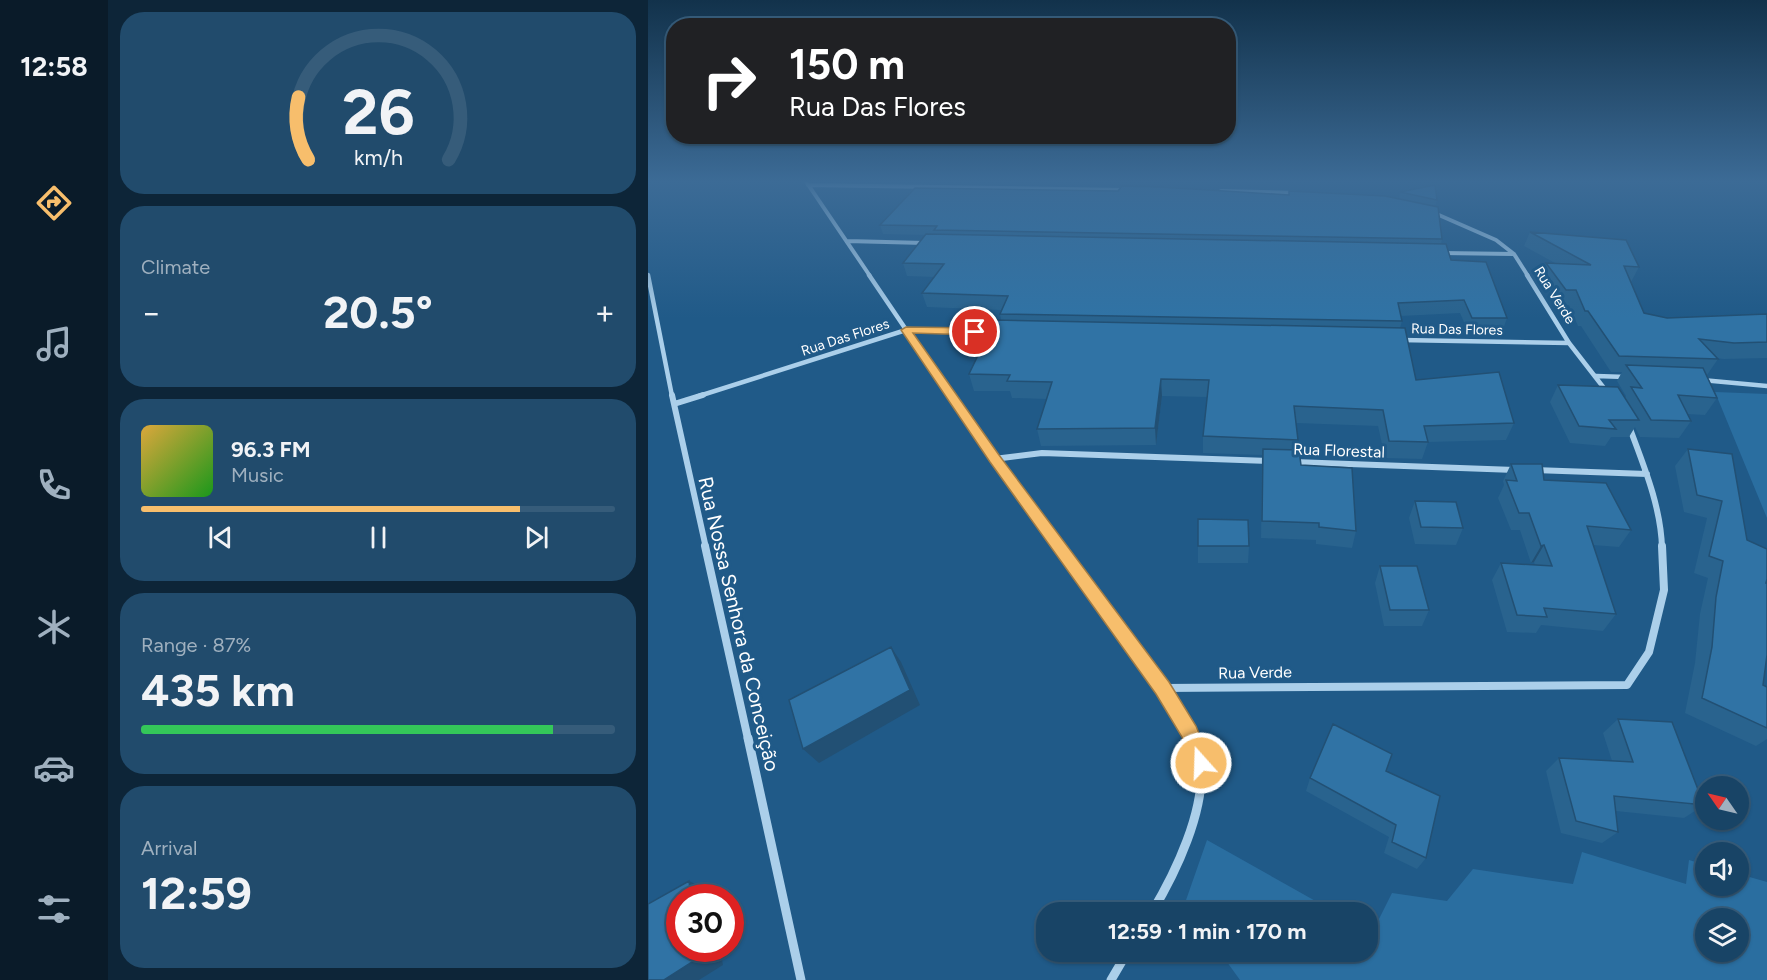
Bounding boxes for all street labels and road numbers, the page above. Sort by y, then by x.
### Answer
street label: Rua Verde [1530,263,1579,327]
street label: Rua Das Flores [799,315,891,360]
street label: Rua Das Flores [1411,320,1503,339]
street label: Rua Florestal [1293,439,1385,462]
street label: Rua Nossa Senhora da Conceição [693,474,785,774]
street label: Rua Verde [1218,662,1292,683]

